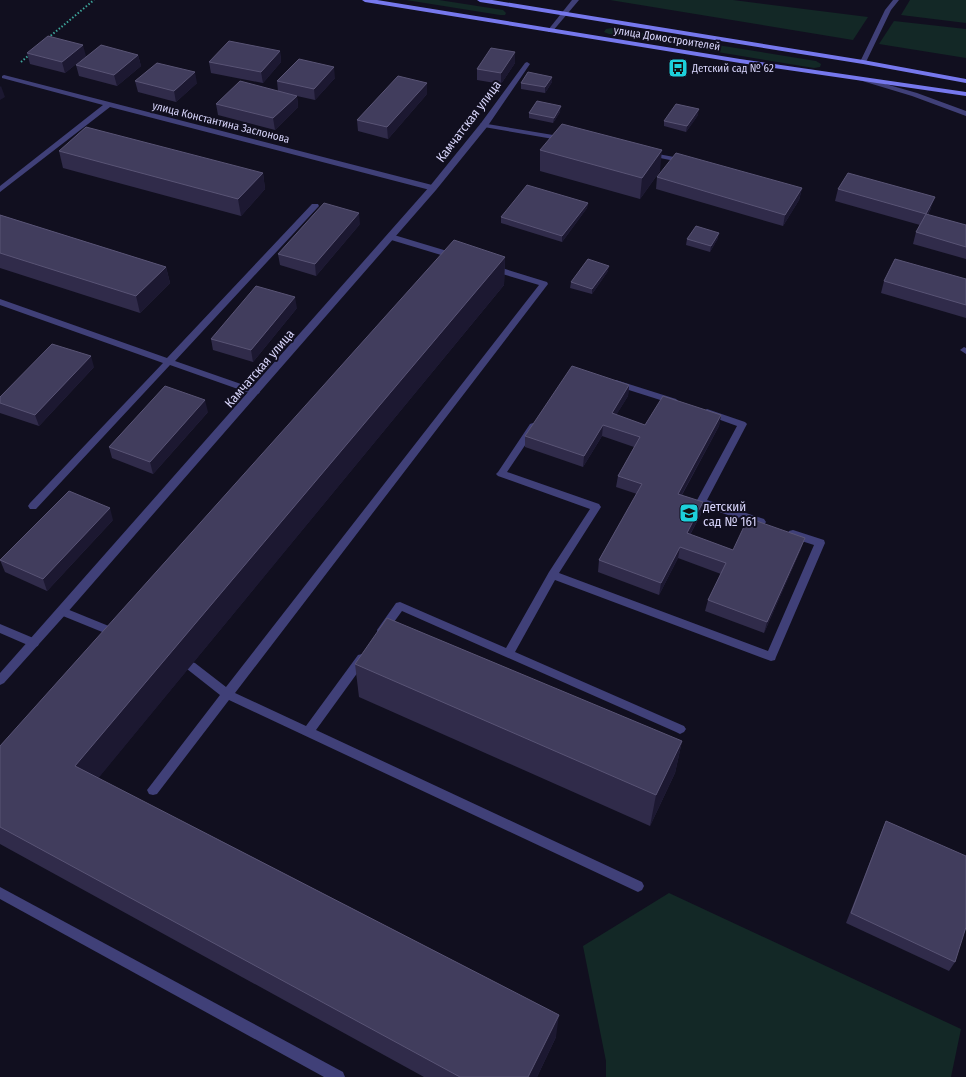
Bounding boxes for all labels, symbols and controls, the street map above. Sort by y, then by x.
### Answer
street label: улица Домостроителей [613,24,721,53]
bus stop icon: Детский сад № 62 [667,57,689,79]
place label: Детский сад № 62 [691,62,774,75]
street label: Камчатская улица [433,77,504,165]
street label: улица Константина Заслонова [151,99,291,146]
street label: Камчатская улица [221,326,297,410]
place label: детский сад № 161 [703,499,757,529]
school or university icon: детский сад № 161 [678,502,700,524]

